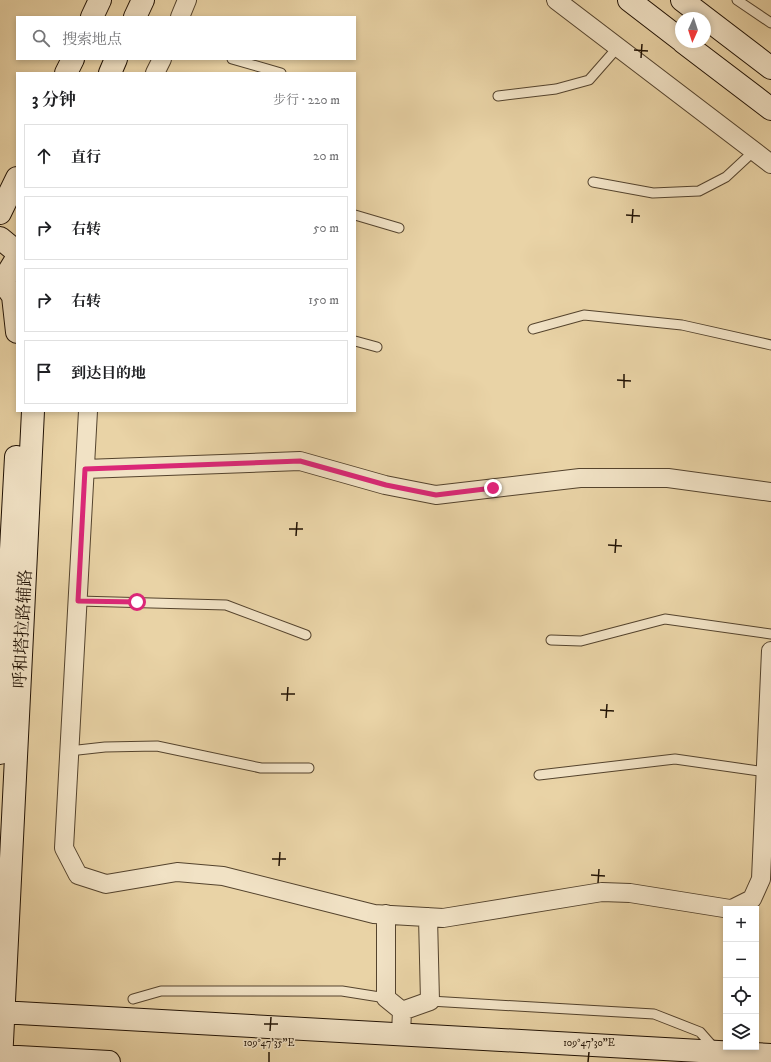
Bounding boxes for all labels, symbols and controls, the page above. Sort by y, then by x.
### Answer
north arrow [675,12,711,48]
search box [16,16,356,60]
icon: search [30,27,52,49]
text: 搜索地点 [62,30,122,49]
text: 3 分钟 [32,89,76,111]
text: 步行 · 220 m [273,92,340,108]
icon: ahead [33,145,55,167]
text: 直行 [71,148,101,167]
text: 20 m [313,148,339,164]
icon: right [33,217,55,239]
text: 右转 [71,220,101,239]
text: 50 m [313,220,339,236]
icon: right [33,289,55,311]
text: 右转 [71,292,101,311]
text: 150 m [308,292,339,308]
icon: arrive [33,361,55,383]
text: 到达目的地 [71,364,146,383]
route end [484,479,502,497]
street label: 呼和塔拉路辅路 [9,569,37,689]
route start [128,593,146,611]
map controls [723,906,759,1050]
button: + [723,906,759,942]
button: − [723,942,759,978]
button: locate [723,978,759,1014]
button: layers [723,1014,759,1050]
text: 109°47'35"E [243,1037,295,1049]
text: 109°47'30"E [563,1037,615,1049]

